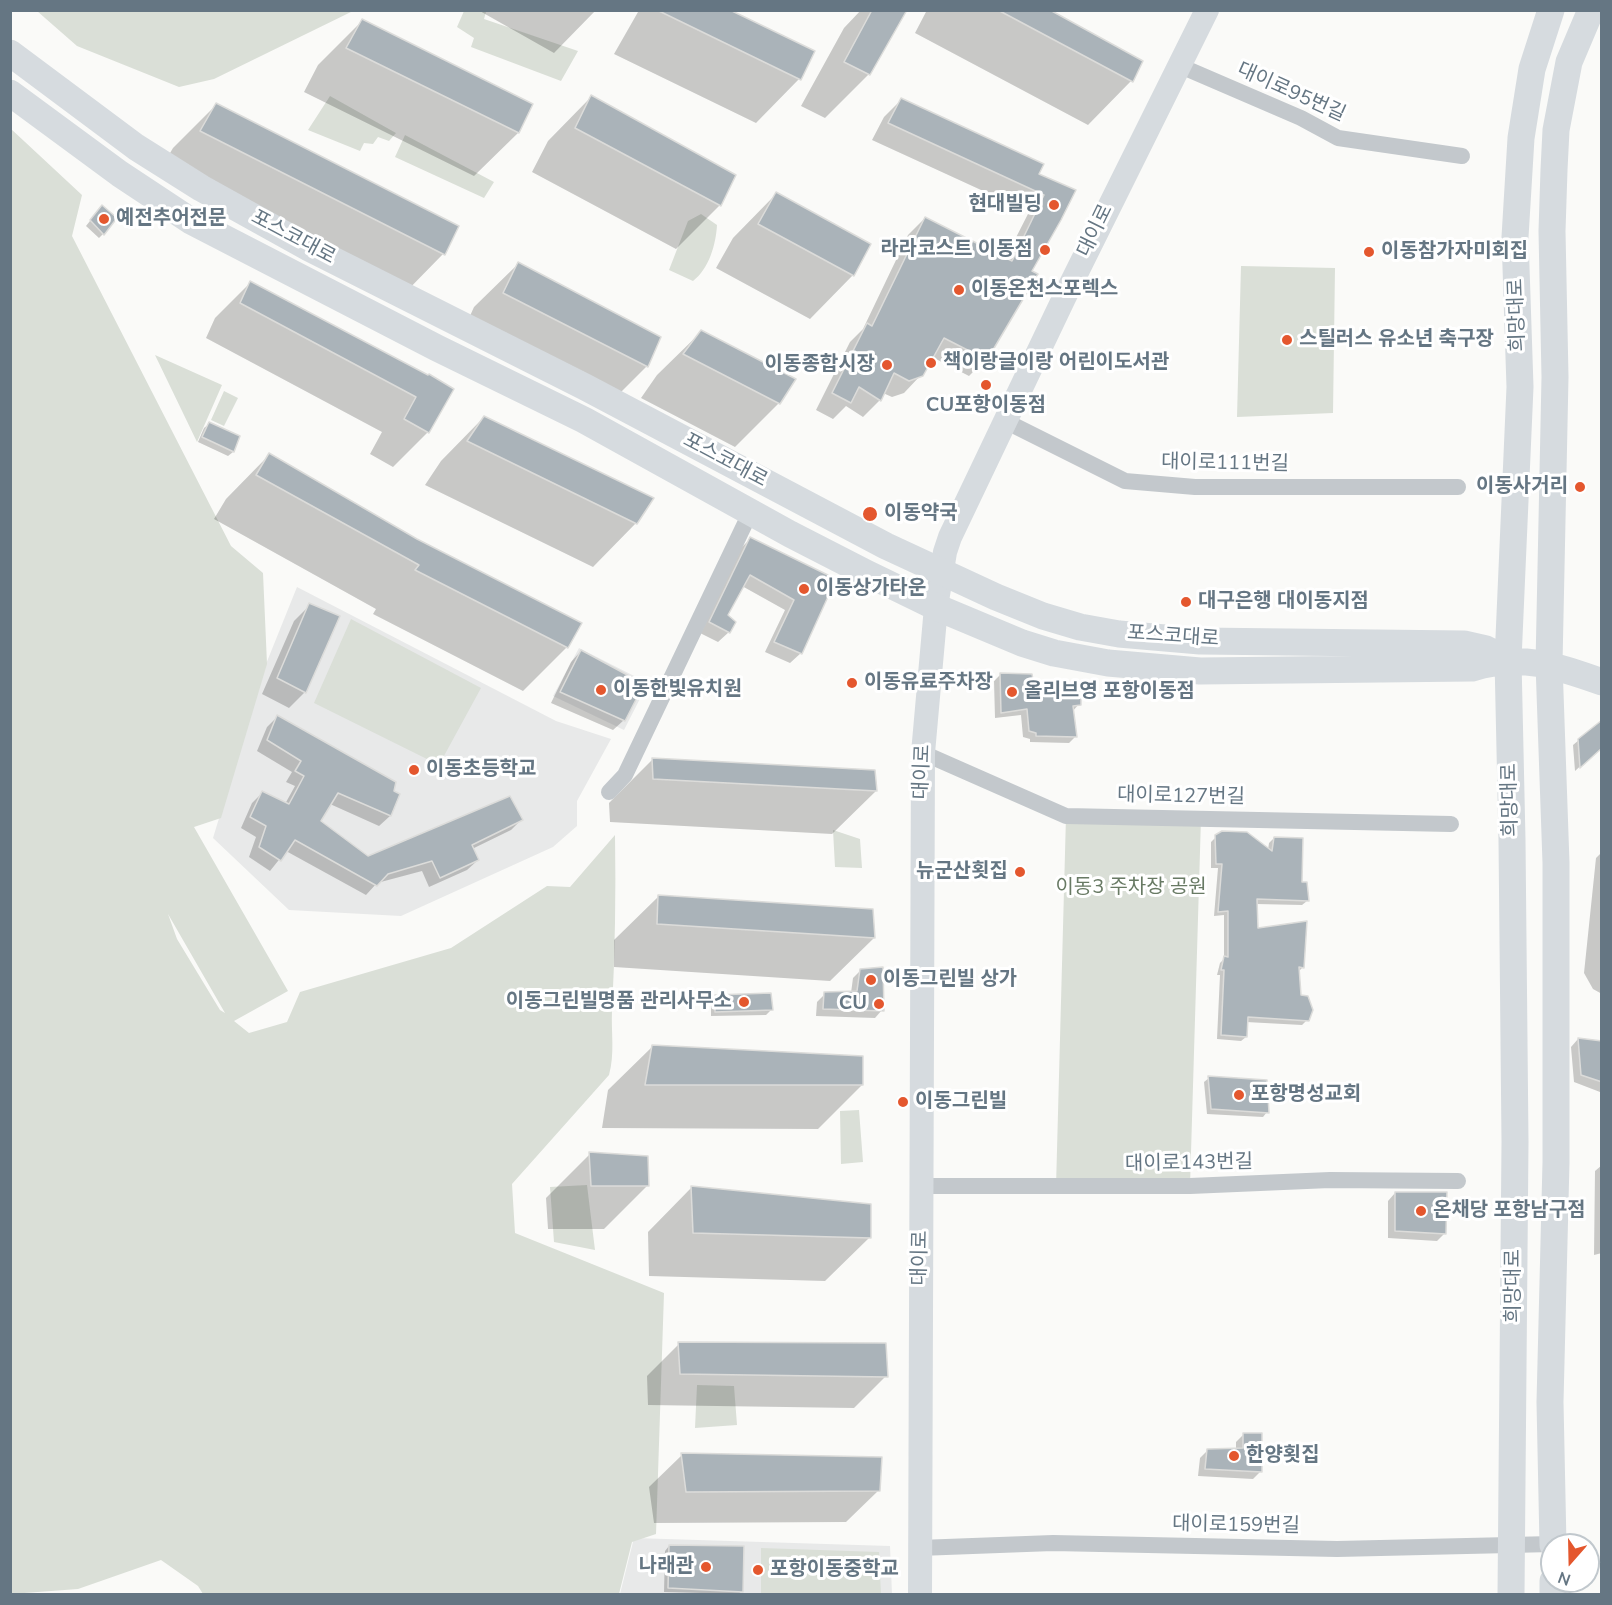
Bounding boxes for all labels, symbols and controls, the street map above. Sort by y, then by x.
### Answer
street label: 대이로95번길 [1233,58,1349,128]
place label: 현대빌딩 [968,193,1042,217]
marker: 현대빌딩 [1047,198,1061,212]
street label: 대이로 [1073,201,1119,261]
street label: 포스코대로 [247,206,339,270]
place label: 예전추어전문 [116,207,226,231]
marker: 예전추어전문 [97,212,111,226]
place label: 라라코스트 이동점 [880,238,1033,262]
place label: 이동참가자미회집 [1381,240,1528,264]
marker: 라라코스트 이동점 [1038,243,1052,257]
marker: 이동참가자미회집 [1362,245,1376,259]
place label: 이동온천스포렉스 [971,278,1118,302]
street label: 희망대로 [1505,278,1531,352]
marker: 이동온천스포렉스 [952,283,966,297]
place label: 스틸러스 유소년 축구장 [1299,328,1494,352]
marker: 스틸러스 유소년 축구장 [1280,333,1294,347]
place label: 책이랑글이랑 어린이도서관 [943,351,1169,375]
place label: 이동종합시장 [765,353,875,377]
marker: 책이랑글이랑 어린이도서관 [924,356,938,370]
marker: 이동종합시장 [880,358,894,372]
marker: CU포항이동점 [979,378,993,392]
place label: CU포항이동점 [926,394,1046,418]
street label: 포스코대로 [679,429,771,493]
street label: 대이로111번길 [1161,451,1289,477]
place label: 이동사거리 [1476,475,1568,499]
marker: 이동사거리 [1573,480,1587,494]
place label: 이동약국 [884,502,958,526]
marker: 이동약국 [861,505,879,523]
place label: 이동상가타운 [816,577,926,601]
marker: 이동상가타운 [797,582,811,596]
place label: 대구은행 대이동지점 [1198,590,1369,614]
marker: 대구은행 대이동지점 [1179,595,1193,609]
street label: 포스코대로 [1126,622,1220,652]
place label: 이동유료주차장 [864,671,993,695]
marker: 이동유료주차장 [845,676,859,690]
place label: 이동한빛유치원 [613,678,742,702]
place label: 올리브영 포항이동점 [1024,680,1195,704]
marker: 이동한빛유치원 [594,683,608,697]
marker: 올리브영 포항이동점 [1005,685,1019,699]
street label: 대이로 [910,744,936,800]
place label: 이동초등학교 [426,758,536,782]
marker: 이동초등학교 [407,763,421,777]
street label: 희망대로 [1498,763,1524,837]
street label: 대이로127번길 [1117,784,1245,810]
place label: 뉴군산횟집 [916,860,1008,884]
marker: 뉴군산횟집 [1013,865,1027,879]
park label: 이동3 주차장 공원 [1055,876,1207,900]
place label: 이동그린빌 상가 [883,968,1017,992]
marker: 이동그린빌 상가 [864,973,878,987]
place label: 이동그린빌명품 관리사무소 [506,990,732,1014]
place label: CU [839,992,867,1016]
marker: 이동그린빌명품 관리사무소 [737,995,751,1009]
marker: CU [872,997,886,1011]
place label: 포항명성교회 [1251,1083,1361,1107]
marker: 포항명성교회 [1232,1088,1246,1102]
place label: 이동그린빌 [915,1090,1007,1114]
marker: 이동그린빌 [896,1095,910,1109]
street label: 대이로143번길 [1125,1151,1253,1177]
place label: 온채당 포항남구점 [1433,1199,1586,1223]
marker: 온채당 포항남구점 [1414,1204,1428,1218]
street label: 대이로 [909,1230,933,1286]
street label: 희망대로 [1502,1249,1526,1323]
place label: 한양횟집 [1246,1444,1320,1468]
marker: 한양횟집 [1227,1449,1241,1463]
street label: 대이로159번길 [1172,1513,1300,1539]
north arrow [1540,1533,1600,1593]
place label: 나래관 [639,1555,694,1579]
place label: 포항이동중학교 [770,1558,899,1582]
marker: 나래관 [699,1560,713,1574]
marker: 포항이동중학교 [751,1563,765,1577]
text: N [1555,1566,1574,1590]

